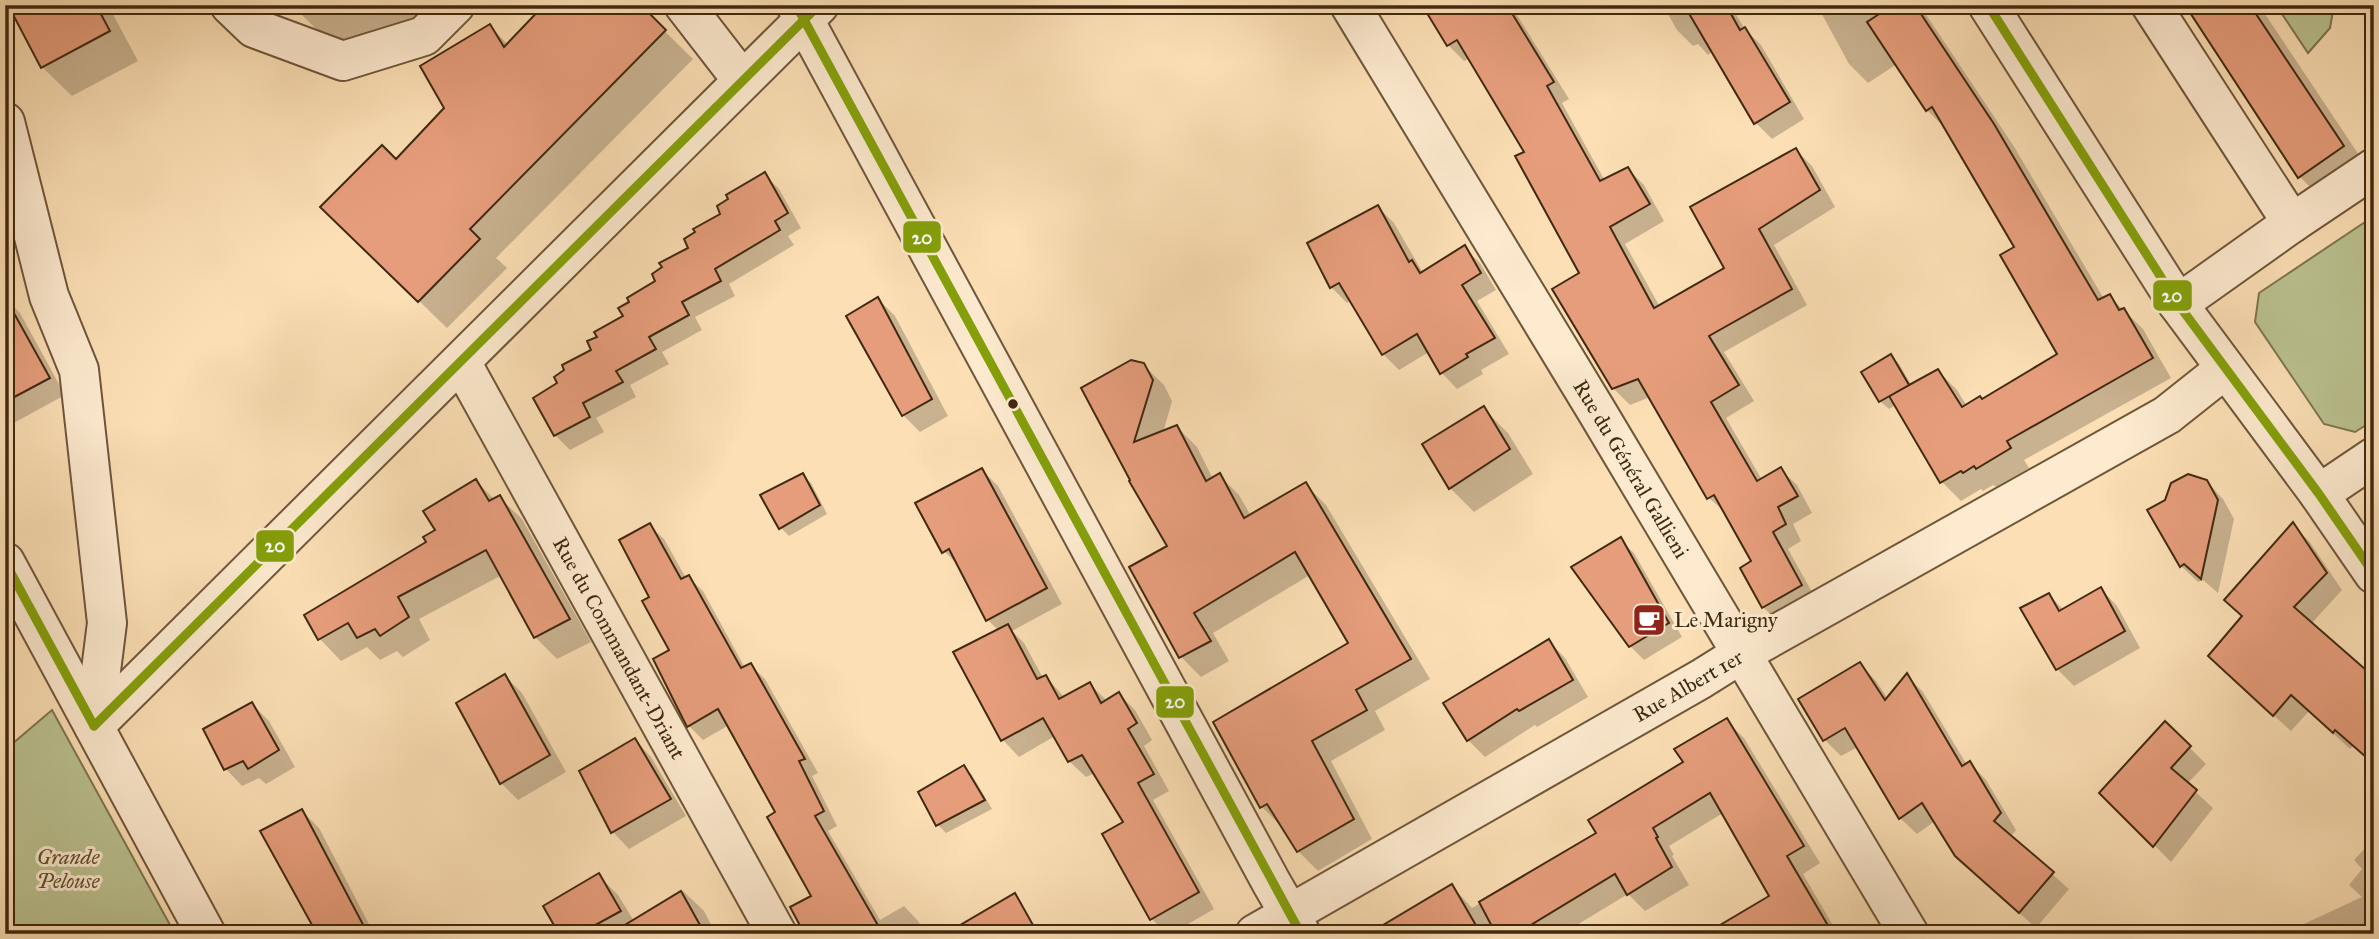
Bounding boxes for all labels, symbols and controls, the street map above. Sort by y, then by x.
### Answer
line badge: 20 [902,220,942,254]
text: 20 [912,226,932,249]
line badge: 20 [2152,279,2193,312]
text: 20 [2162,284,2182,307]
street label: Rue du Général Gallieni [1567,375,1695,563]
unlabelled marker [1006,397,1020,411]
line badge: 20 [255,529,295,563]
street label: Rue du Commandant-Driant [547,532,691,764]
text: 20 [265,534,285,557]
cafe icon: Le Marigny [1630,601,1668,639]
place label: Le Marigny [1674,607,1779,633]
street label: Rue Albert 1er [1628,644,1748,728]
line badge: 20 [1155,685,1195,719]
text: 20 [1165,690,1185,713]
park label: Grande Pelouse [37,844,100,894]

